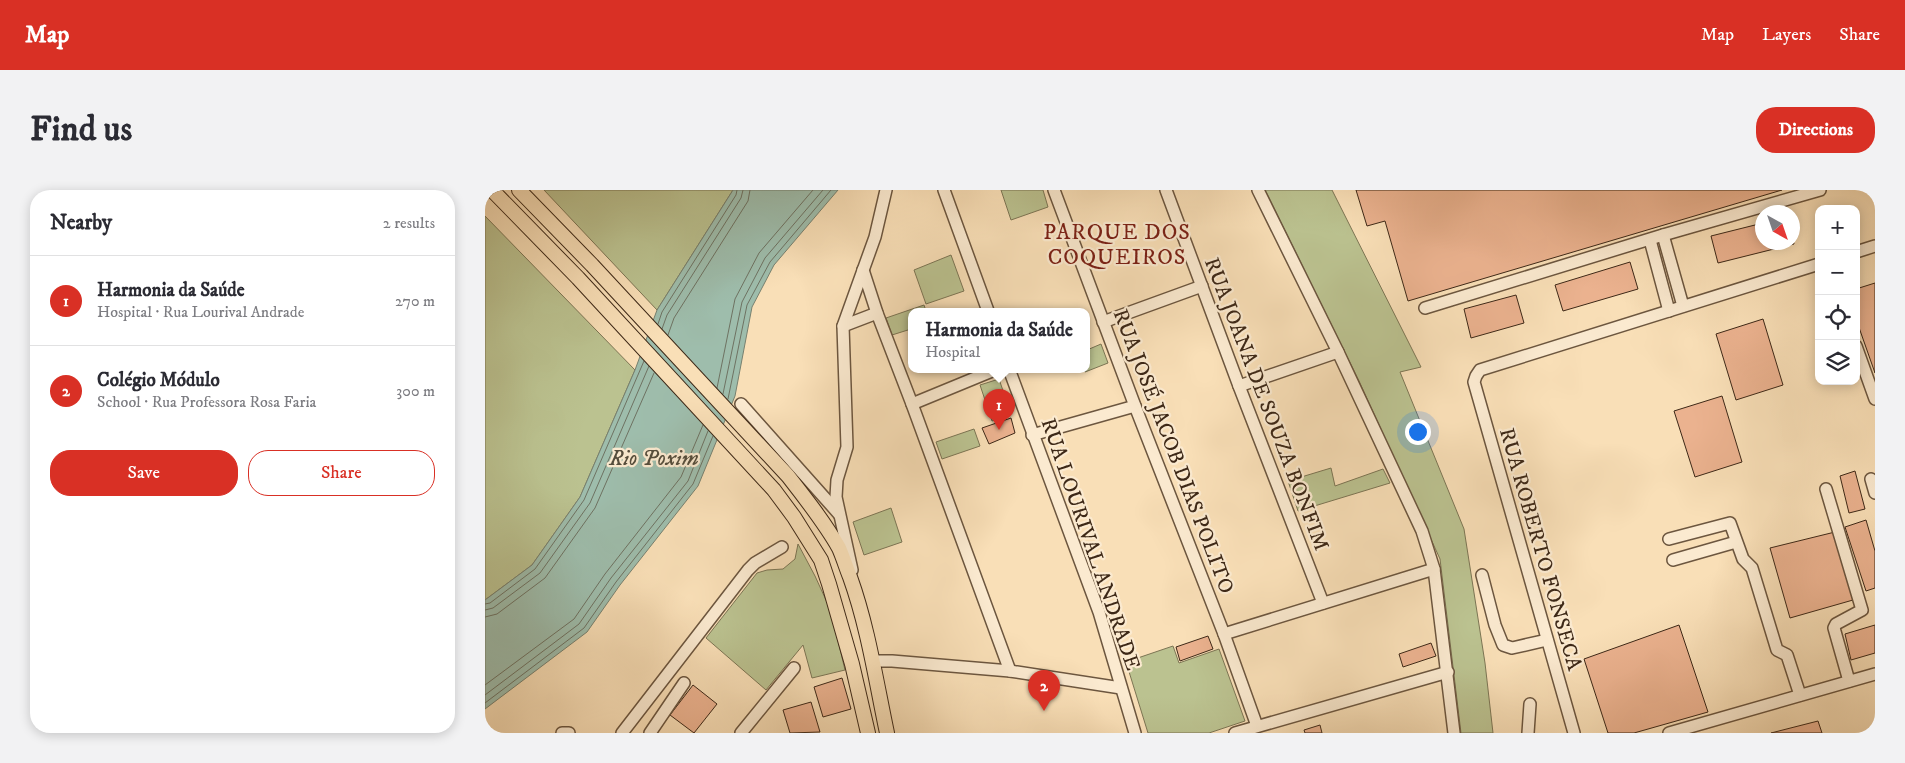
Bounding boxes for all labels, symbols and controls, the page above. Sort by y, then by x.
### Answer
text: Map [25,20,69,50]
text: Map [1701,24,1734,46]
text: Layers [1762,24,1811,46]
text: Share [1839,24,1880,46]
button: Directions [1756,107,1875,153]
text: Find us [30,108,132,152]
north arrow [1755,205,1800,250]
map controls [1815,205,1860,385]
button: + [1815,205,1860,250]
text: Nearby [50,210,112,236]
text: 2 results [383,213,435,233]
district label: PARQUE DOS COQUEIROS [1043,219,1191,271]
button: − [1815,250,1860,295]
street label: RUA JOANA DE SOUZA BONFIM [1198,254,1334,555]
text: Harmonia da Saúde [97,279,245,302]
text: 1 [63,291,69,311]
text: 270 m [395,291,435,311]
button: locate [1815,295,1860,340]
text: Hospital · Rua Lourival Andrade [97,302,304,322]
street label: RUA JOSÉ JACOB DIAS POLITO [1107,305,1240,597]
popup [908,308,1090,373]
text: Harmonia da Saúde [925,319,1073,342]
button: layers [1815,340,1860,385]
text: Hospital [925,342,980,362]
text: Colégio Módulo [97,369,220,392]
text: 2 [62,381,70,401]
text: 300 m [396,381,435,401]
pin: 1 [983,389,1015,430]
text: School · Rua Professora Rosa Faria [97,392,316,412]
street label: RUA LOURIVAL ANDRADE [1035,415,1146,674]
your location [1405,419,1431,445]
street label: RUA ROBERTO FONSECA [1493,425,1587,674]
water label: Rio Poxim [608,445,699,472]
button: Save [50,450,238,496]
button: Share [248,450,435,496]
pin: 2 [1028,670,1060,711]

